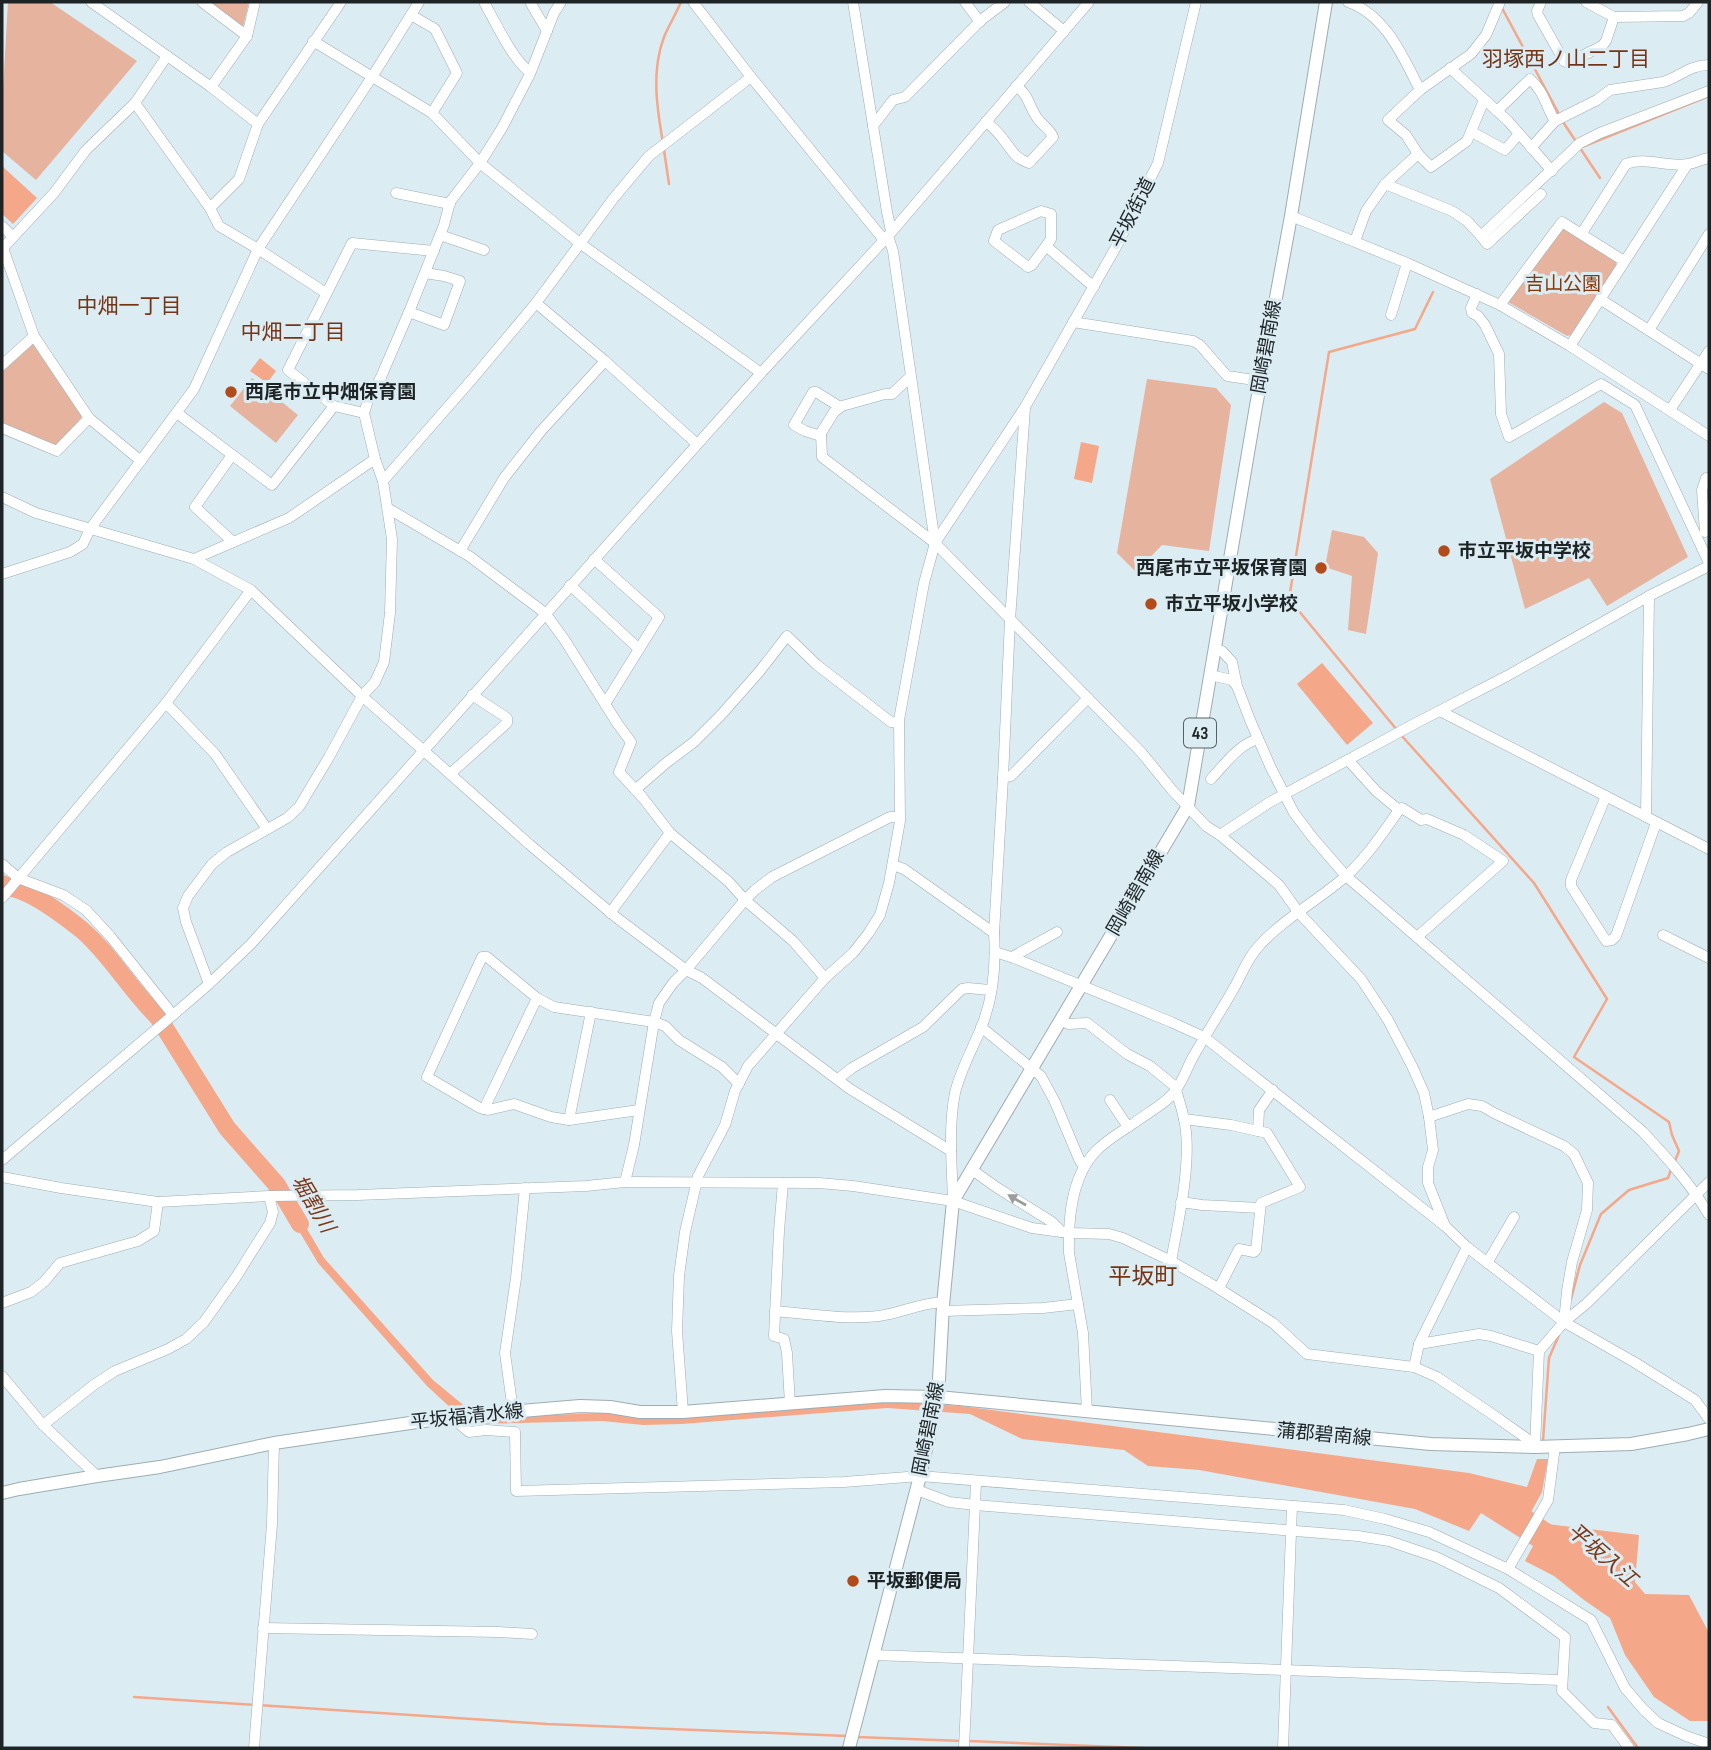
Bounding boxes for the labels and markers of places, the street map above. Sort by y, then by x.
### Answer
place label: 西尾市立中畑保育園 [245,381,416,404]
marker: 西尾市立中畑保育園 [223,384,239,400]
place label: 市立平坂中学校 [1458,540,1591,563]
marker: 市立平坂中学校 [1436,543,1452,559]
place label: 西尾市立平坂保育園 [1136,557,1307,580]
marker: 西尾市立平坂保育園 [1313,560,1329,576]
place label: 市立平坂小学校 [1165,593,1298,616]
marker: 市立平坂小学校 [1143,596,1159,612]
place label: 平坂郵便局 [867,1570,962,1593]
marker: 平坂郵便局 [845,1573,861,1589]

